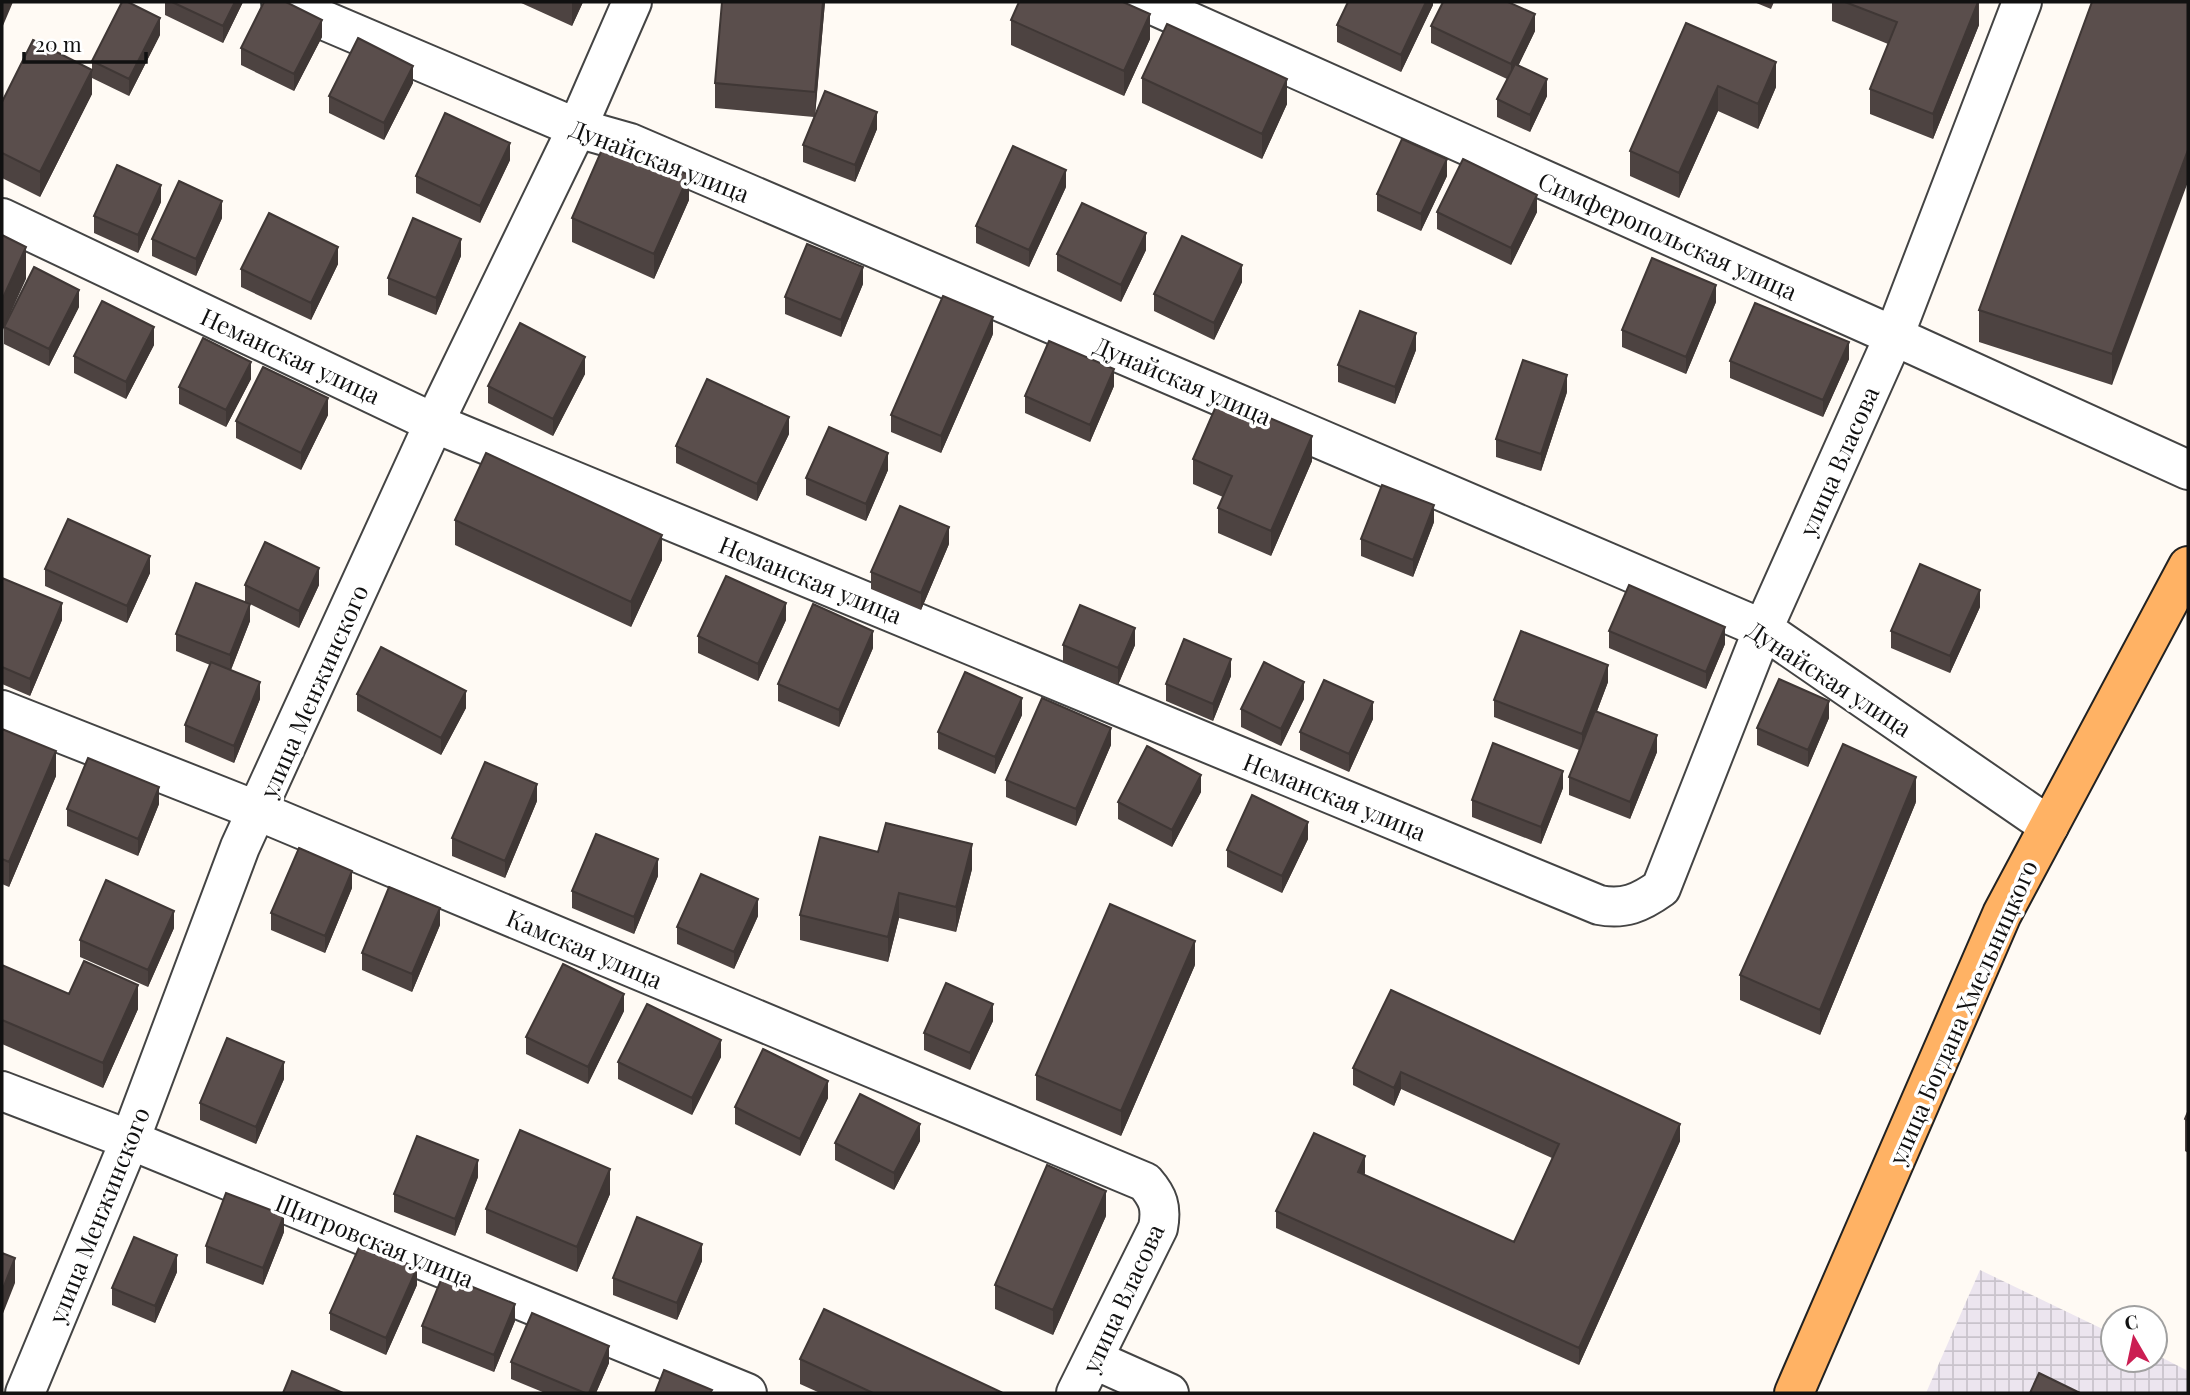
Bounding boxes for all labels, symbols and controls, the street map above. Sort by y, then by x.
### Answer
scale bar [24,21,147,65]
text: 20 m [35,29,82,57]
street label: Дунайская улица [566,111,754,209]
street label: Симферопольская улица [1534,163,1803,307]
street label: Неманская улица [196,299,386,411]
street label: Дунайская улица [1090,328,1276,432]
street label: улица Власова [1790,381,1885,542]
street label: Неманская улица [715,528,907,630]
street label: улица Менжинского [251,579,374,804]
street label: Дунайская улица [1742,613,1918,743]
street label: Неманская улица [1239,745,1431,847]
street label: улица Богдана Хмельницкого [1880,855,2044,1170]
street label: Камская улица [502,901,668,995]
street label: улица Менжинского [40,1102,156,1329]
street label: Щигровская улица [271,1186,479,1294]
street label: улица Власова [1073,1218,1170,1379]
north arrow [2099,1304,2169,1374]
text: С [2123,1307,2140,1335]

